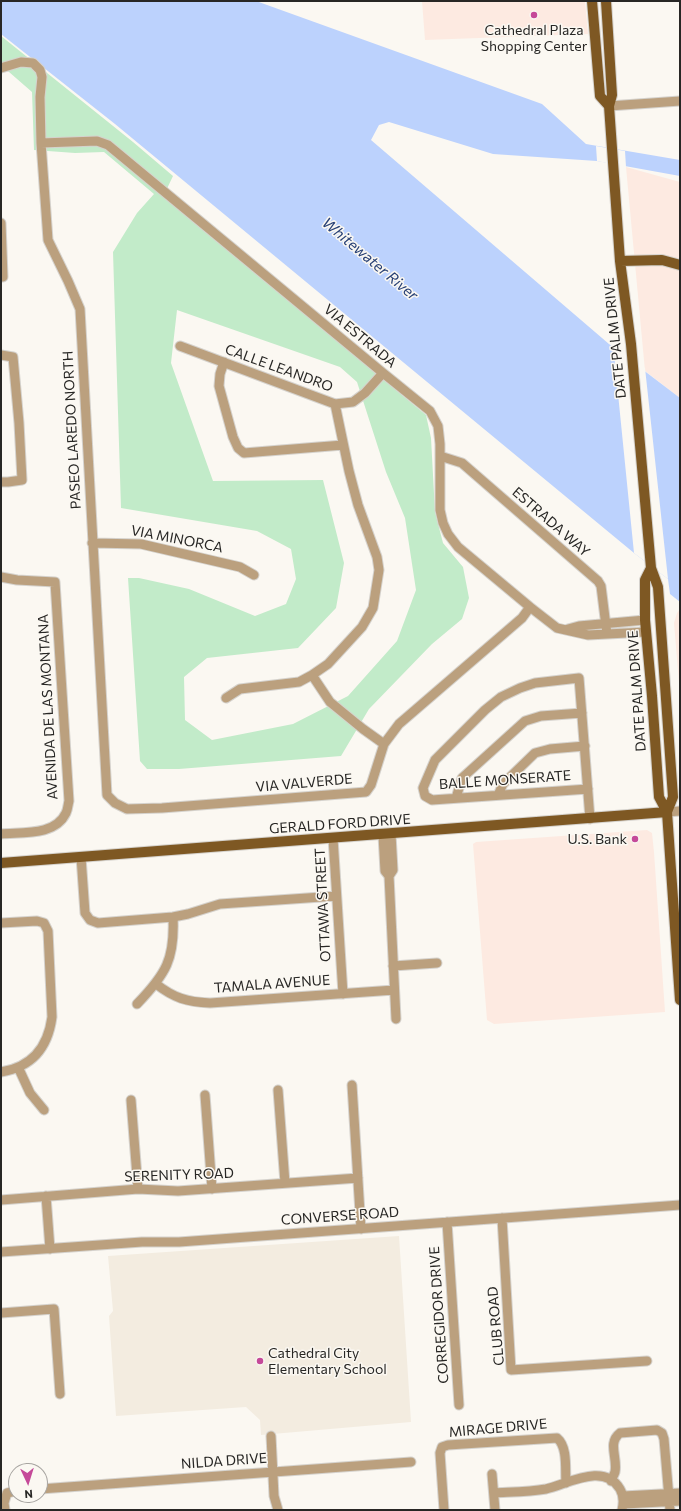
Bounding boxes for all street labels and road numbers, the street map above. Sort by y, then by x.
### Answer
street label: DATE PALM DRIVE [600,277,630,399]
street label: VIA ESTRADA [320,301,400,371]
street label: CALLE LEANDRO [223,341,335,395]
street label: PASEO LAREDO NORTH [59,350,85,510]
street label: ESTRADA WAY [509,484,593,560]
street label: VIA MINORCA [129,522,225,556]
street label: AVENIDA DE LAS MONTANA [35,614,61,800]
street label: DATE PALM DRIVE [624,630,650,752]
street label: BALLE MONSERATE [438,767,572,793]
street label: VIA VALVERDE [255,770,353,796]
street label: GERALD FORD DRIVE [269,811,411,837]
street label: OTTAWA STREET [312,848,334,962]
street label: TAMALA AVENUE [213,972,331,996]
street label: SERENITY ROAD [124,1165,234,1185]
street label: CONVERSE ROAD [280,1203,400,1229]
street label: CORREGIDOR DRIVE [426,1246,452,1384]
street label: CLUB ROAD [484,1286,508,1366]
street label: MIRAGE DRIVE [448,1415,548,1441]
street label: NILDA DRIVE [180,1450,268,1472]

